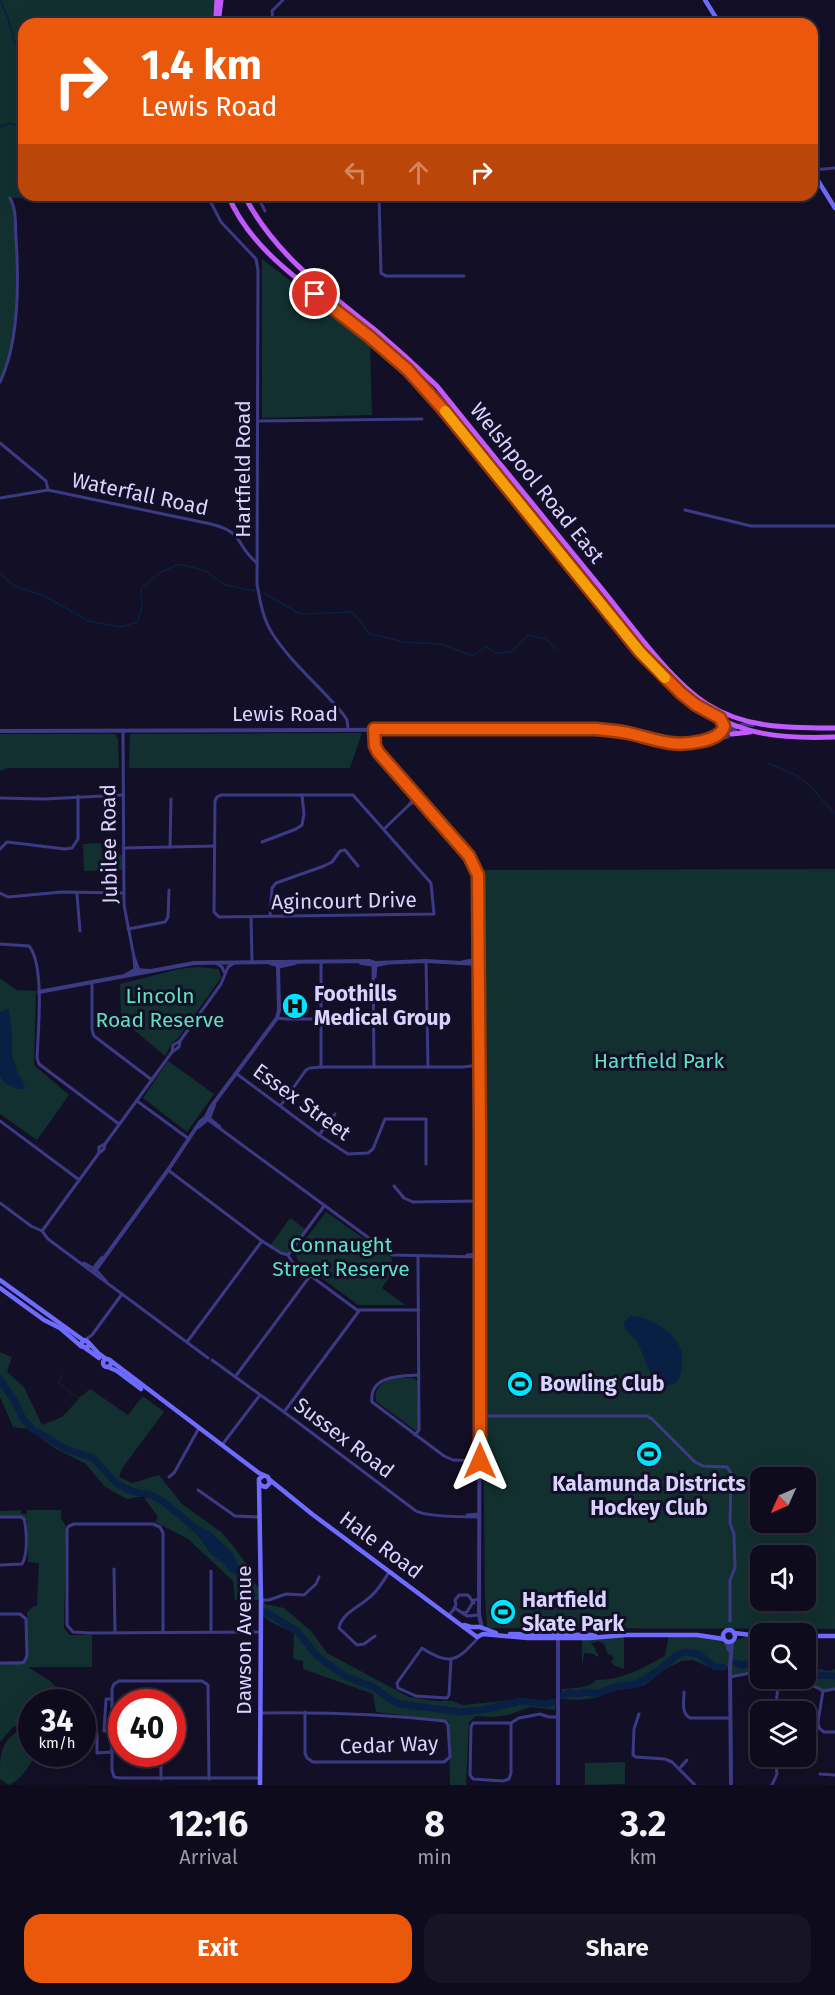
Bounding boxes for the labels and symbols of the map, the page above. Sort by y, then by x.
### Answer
pin [289,268,340,319]
street label: Welshpool Road East [464,397,610,569]
street label: Hartfield Road [230,400,256,538]
street label: Waterfall Road [69,467,211,521]
street label: Lewis Road [232,701,338,727]
street label: Jubilee Road [95,784,123,904]
street label: Agincourt Drive [271,887,417,915]
place label: Foothills Medical Group [314,981,451,1031]
park label: Lincoln Road Reserve [96,983,224,1033]
hospital icon: Foothills Medical Group [280,991,310,1021]
park label: Hartfield Park [594,1048,724,1074]
street label: Essex Street [248,1058,356,1146]
park label: Connaught Street Reserve [272,1232,410,1282]
sports icon: Bowling Club [505,1369,535,1399]
place label: Bowling Club [540,1371,664,1397]
street label: Sussex Road [289,1392,399,1484]
position arrow [448,1429,512,1493]
sports icon: Kalamunda Districts Hockey Club [634,1439,664,1469]
north arrow [750,1467,816,1533]
place label: Kalamunda Districts Hockey Club [552,1471,746,1521]
street label: Hale Road [334,1505,428,1585]
street label: Dawson Avenue [231,1565,257,1715]
place label: Hartfield Skate Park [522,1587,625,1637]
sports icon: Hartfield Skate Park [488,1597,518,1627]
speed limit sign: 40 [108,1689,186,1767]
street label: Cedar Way [339,1730,439,1760]

